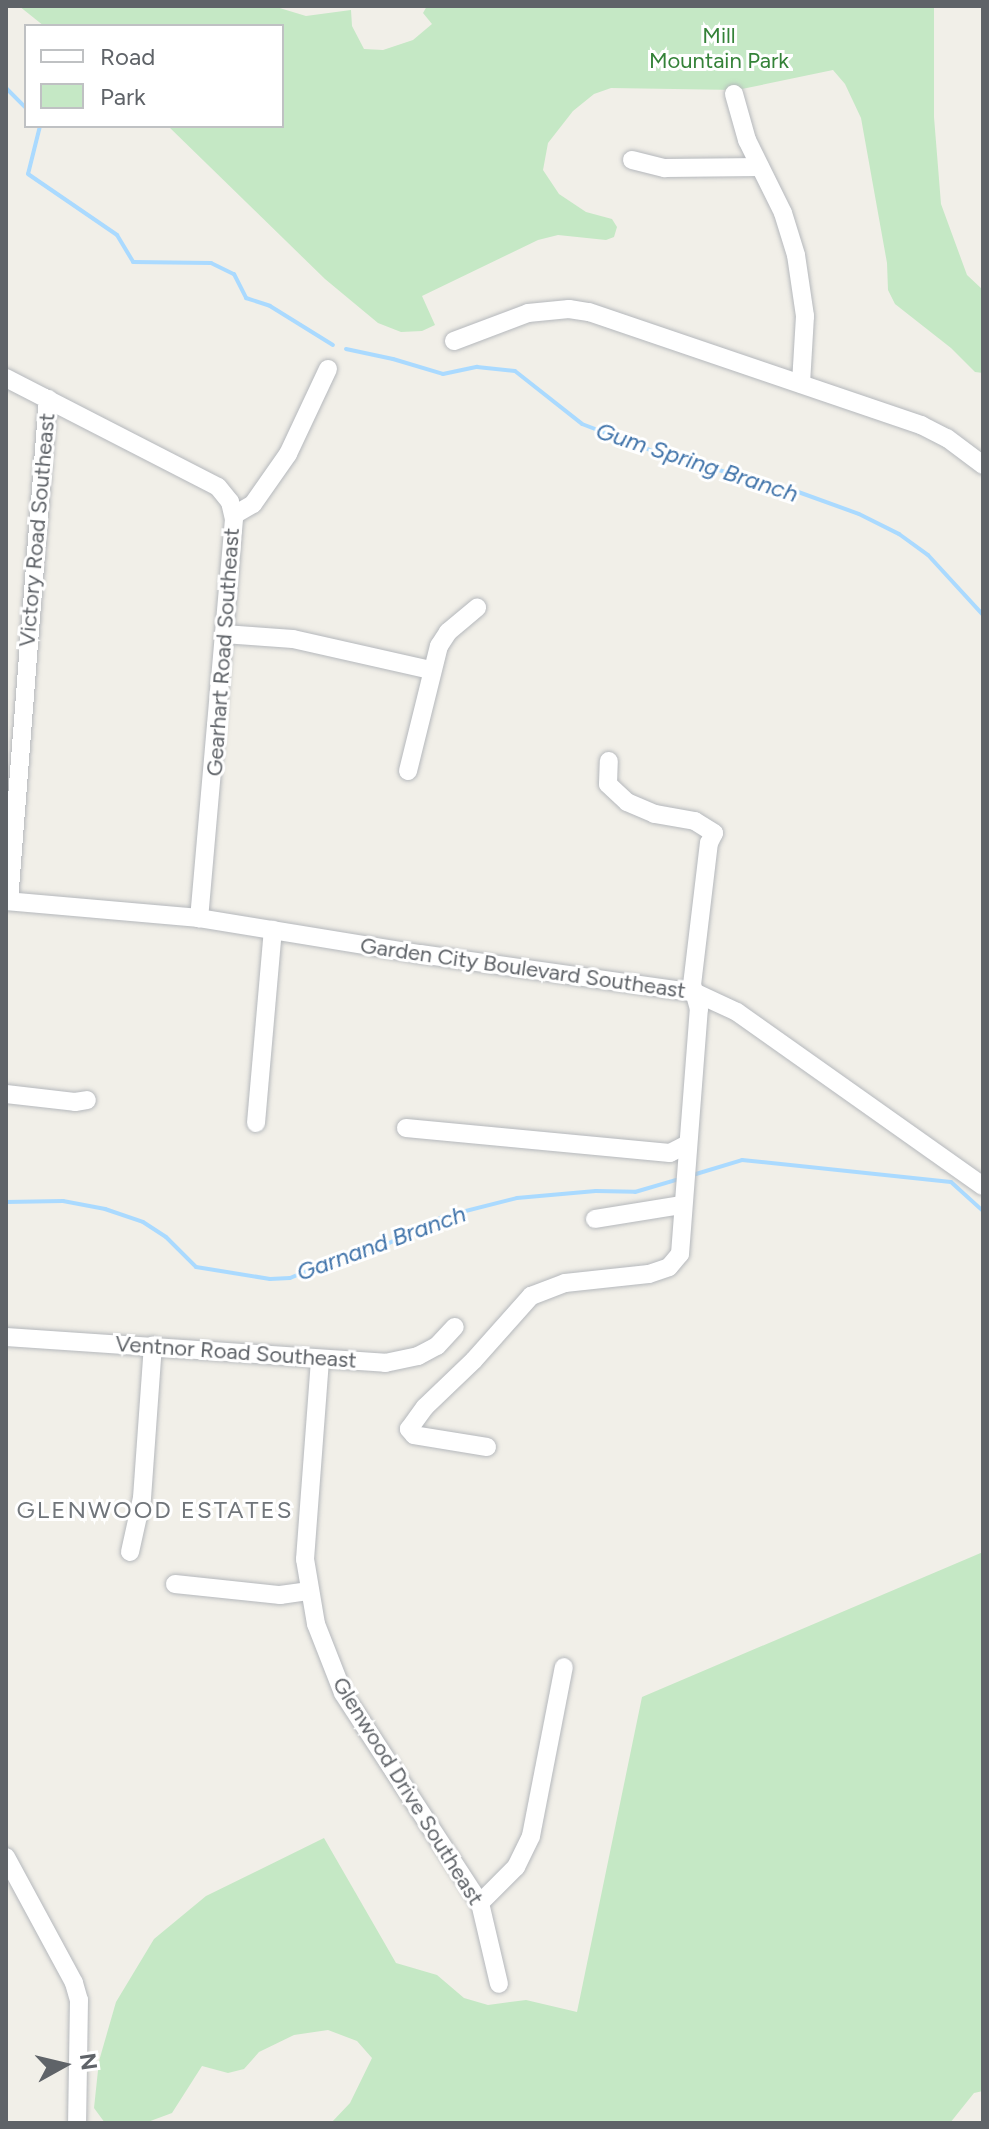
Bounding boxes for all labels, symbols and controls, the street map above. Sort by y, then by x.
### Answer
park label: Mill Mountain Park [649,22,789,74]
legend [24,24,284,128]
text: Road [100,42,155,71]
text: Park [100,82,146,111]
street label: Victory Road Southeast [14,412,60,648]
water label: Gum Spring Branch [592,416,802,508]
street label: Gearhart Road Southeast [201,527,245,777]
street label: Garden City Boulevard Southeast [359,932,687,1004]
water label: Garnand Branch [292,1199,470,1287]
street label: Ventnor Road Southeast [114,1330,358,1374]
district label: GLENWOOD ESTATES [17,1496,293,1524]
street label: Glenwood Drive Southeast [327,1672,489,1910]
north arrow [24,2025,104,2105]
text: N [74,2051,103,2072]

